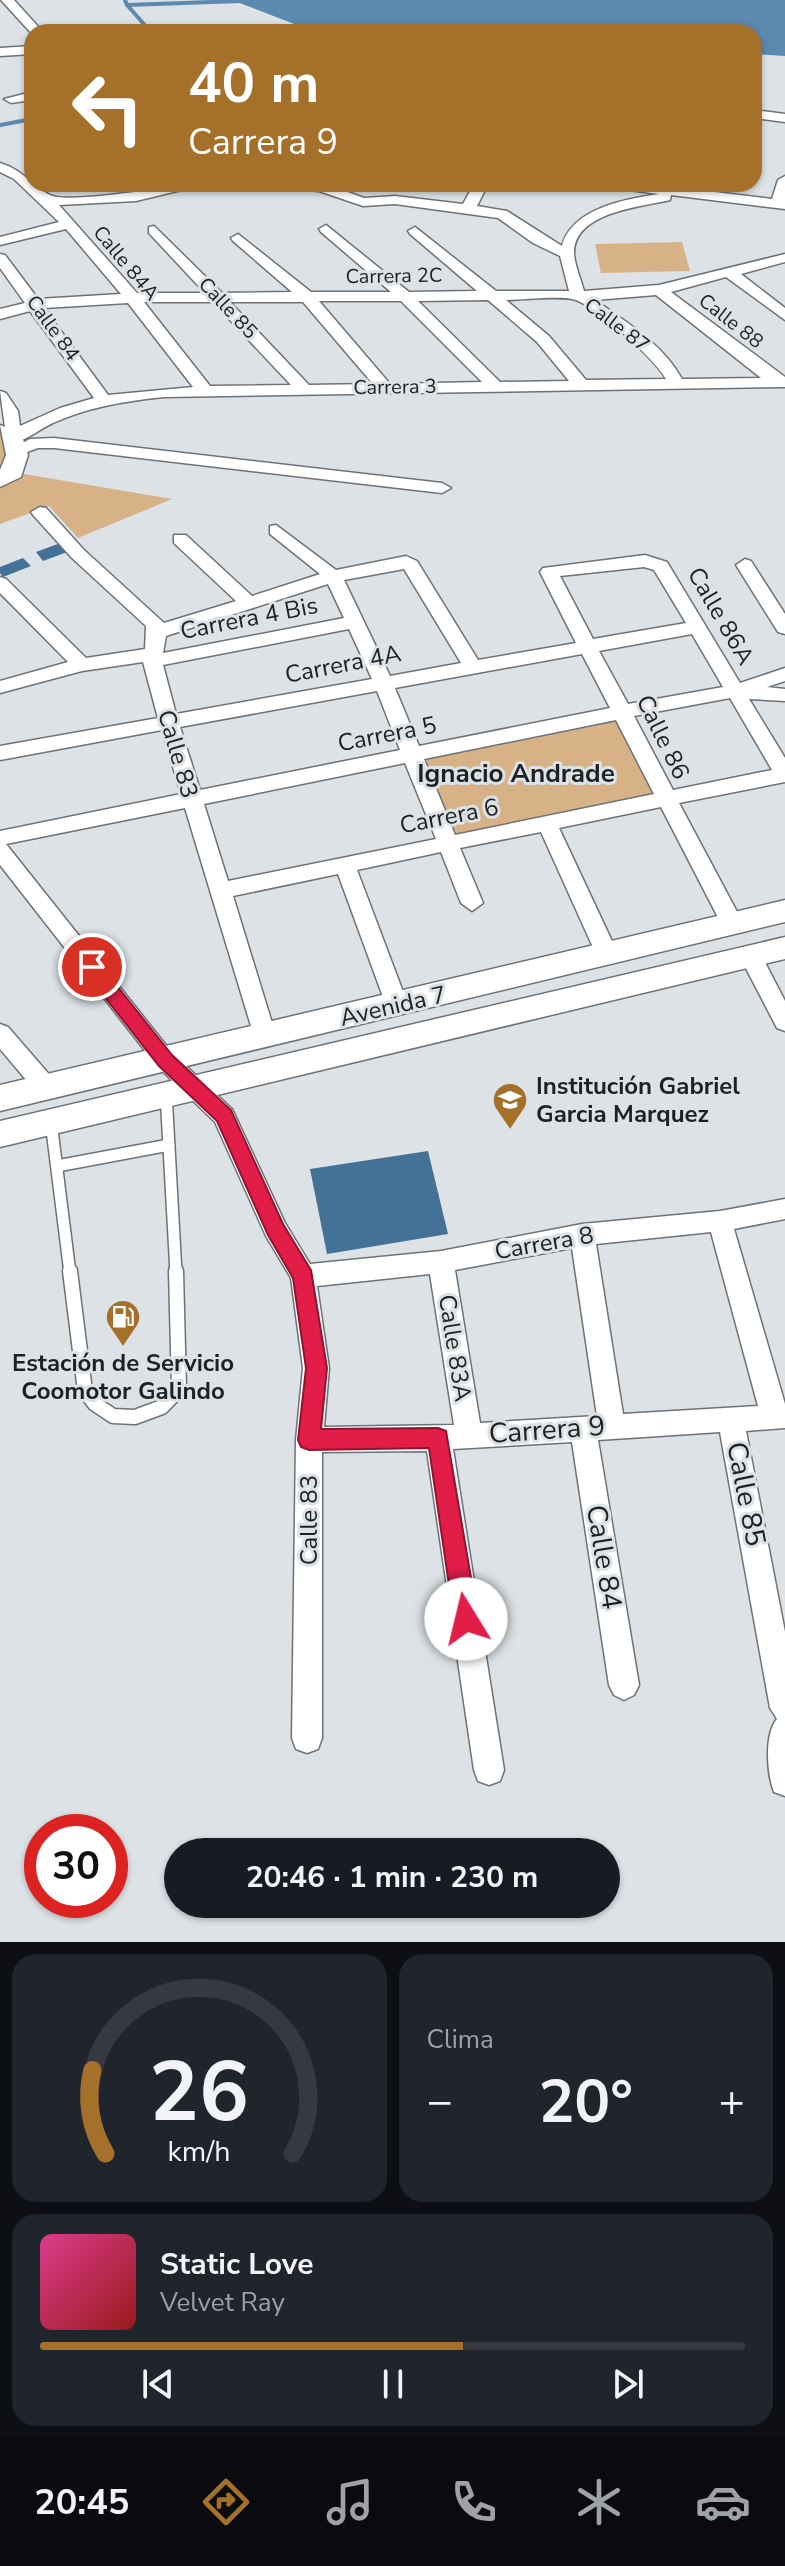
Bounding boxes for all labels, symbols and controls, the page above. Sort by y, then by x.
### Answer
text: 40 m [188,45,319,122]
icon: left [56,56,160,160]
text: Carrera 9 [188,118,338,167]
street label: Calle 84A [87,220,165,306]
street label: Carrera 2C [345,262,443,290]
street label: Calle 85 [192,271,264,345]
street label: Calle 88 [693,287,769,355]
street label: Calle 84 [20,290,86,366]
street label: Calle 87 [579,292,655,358]
street label: Carrera 3 [353,373,437,401]
street label: Calle 86A [680,561,762,671]
street label: Carrera 4 Bis [177,589,321,647]
street label: Carrera 4A [282,637,404,691]
street label: Calle 86 [629,689,697,785]
street label: Calle 83 [150,706,206,802]
street label: Carrera 5 [335,709,439,759]
district label: Ignacio Andrade [417,756,615,791]
street label: Carrera 6 [397,791,501,841]
pin [58,933,126,1001]
icon: arrive [70,945,114,989]
street label: Avenida 7 [337,978,449,1034]
place label: Institución Gabriel Garcia Marquez [536,1070,740,1130]
school or university icon: Institución Gabriel Garcia Marquez [491,1081,529,1131]
street label: Carrera 8 [492,1219,596,1267]
street label: Calle 83A [431,1292,479,1404]
fuel station icon: Estación de Servicio Coomotor Galindo [104,1298,142,1348]
place label: Estación de Servicio Coomotor Galindo [12,1347,234,1407]
street label: Carrera 9 [487,1407,607,1453]
street label: Calle 85 [717,1439,775,1549]
street label: Calle 83 [293,1475,325,1565]
street label: Calle 84 [577,1502,631,1612]
position arrow [424,1577,508,1661]
speed limit sign: 30 [24,1814,128,1918]
text: 20:46 · 1 min · 230 m [246,1857,538,1898]
text: Clima [427,2022,494,2057]
text: 26 [149,2036,249,2149]
text: 20° [538,2061,633,2143]
text: − [427,2072,453,2132]
text: + [719,2072,745,2132]
text: km/h [168,2132,231,2171]
text: Static Love [160,2244,314,2285]
text: Velvet Ray [160,2285,285,2320]
icon: previous [136,2362,180,2406]
icon: pause [371,2362,415,2406]
icon: next [606,2362,650,2406]
icon: directions [198,2474,254,2530]
icon: music [322,2474,378,2530]
icon: phone [446,2474,502,2530]
icon: climate [571,2474,627,2530]
icon: car [695,2474,751,2530]
text: 20:45 [34,2478,129,2527]

